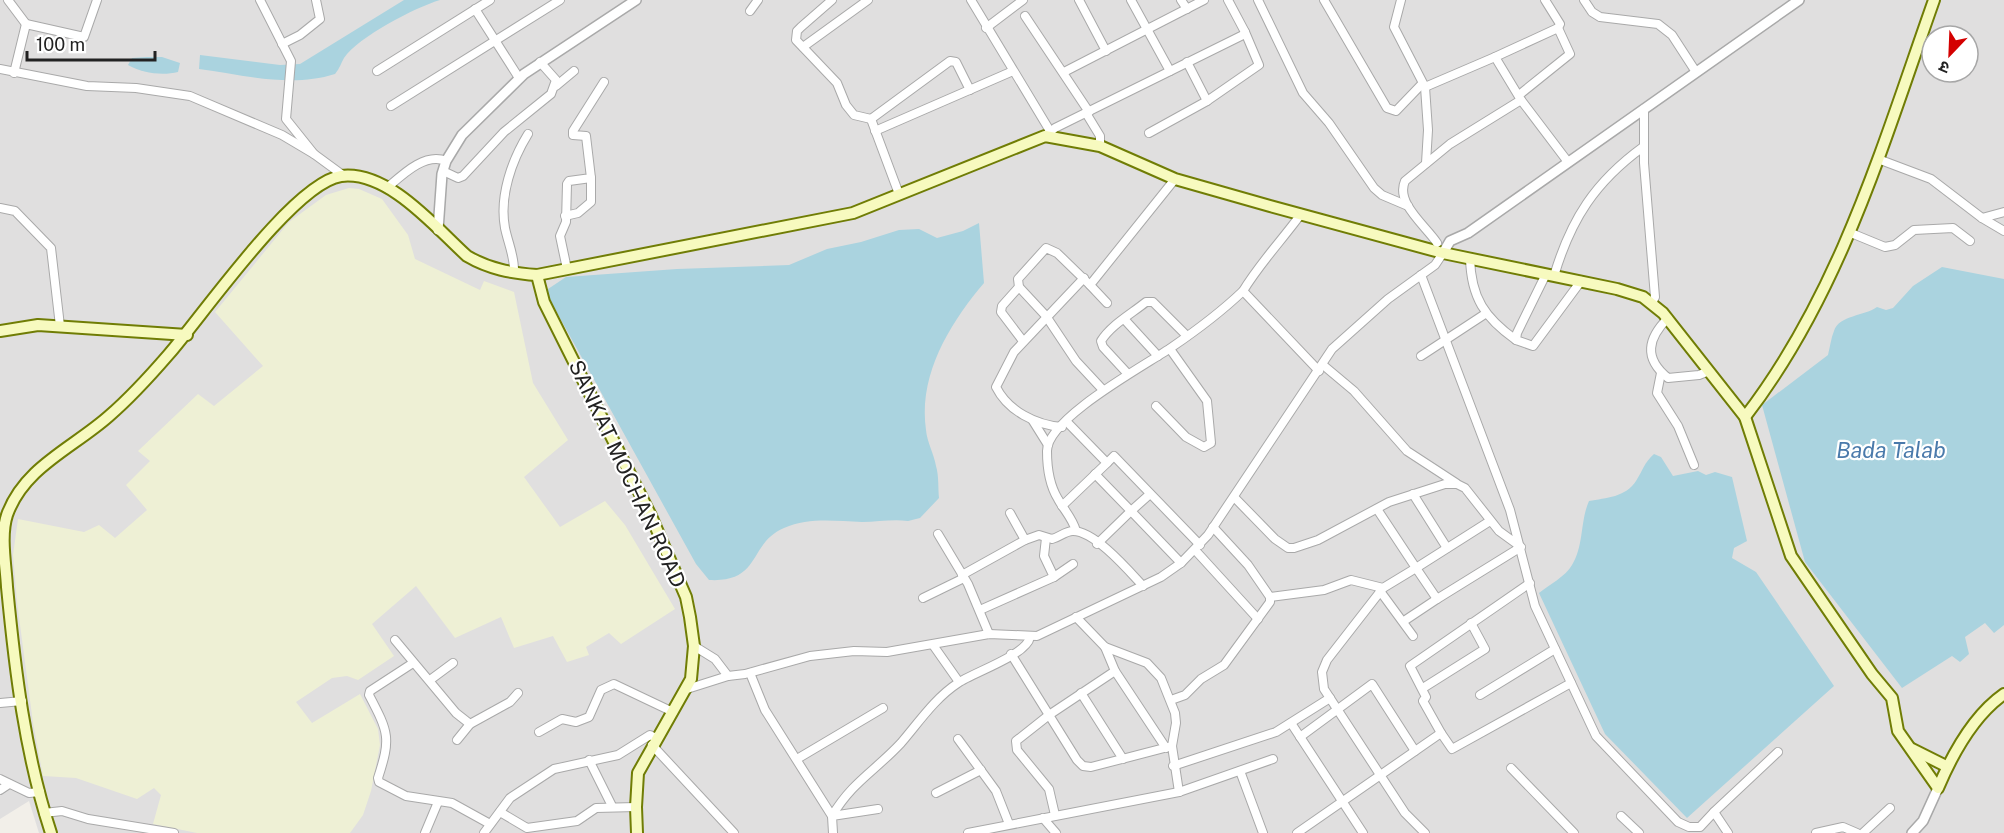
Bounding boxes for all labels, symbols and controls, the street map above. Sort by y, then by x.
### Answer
scale bar [27,24,154,62]
north arrow [1920,24,1980,84]
text: 100 m [36,34,85,55]
text: उ [1936,57,1952,78]
street label: SANKAT MOCHAN ROAD [564,356,691,592]
water label: Bada Talab [1836,437,1946,463]

